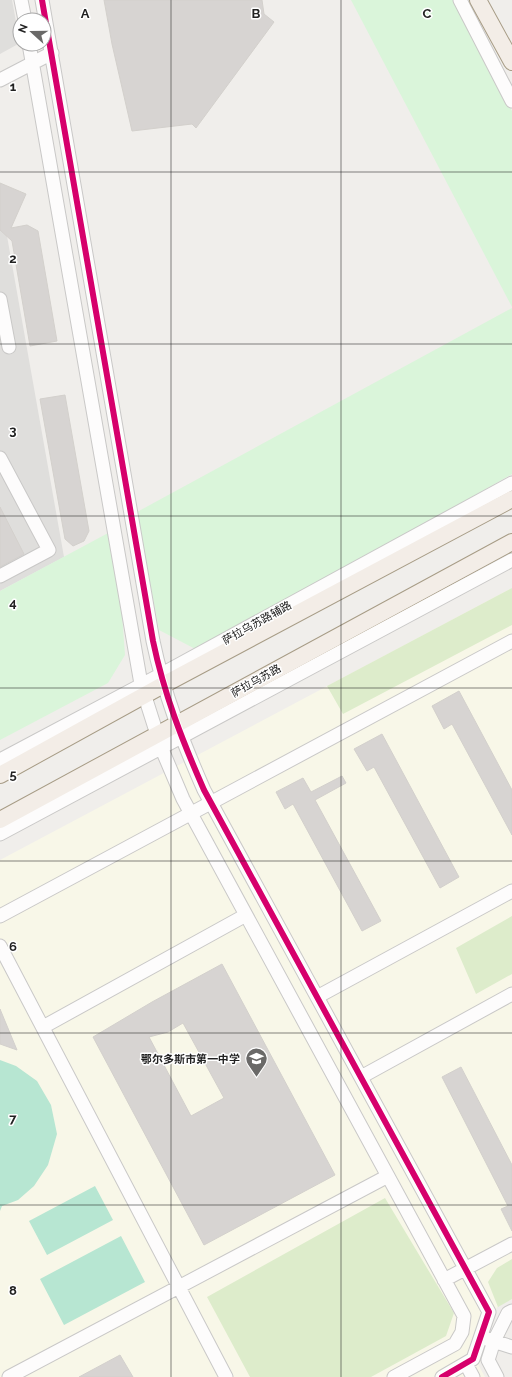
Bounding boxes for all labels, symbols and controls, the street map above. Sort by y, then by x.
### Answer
text: A [81,6,90,21]
text: B [252,6,261,21]
text: C [423,6,432,21]
north arrow [12,12,52,52]
text: N [16,22,31,35]
text: 1 [10,79,17,94]
text: 2 [9,251,17,266]
text: 3 [9,423,17,438]
text: 4 [9,595,17,610]
street label: 萨拉乌苏路辅路 [220,599,294,647]
street label: 萨拉乌苏路 [229,662,283,700]
text: 5 [9,767,17,782]
text: 6 [9,939,17,954]
school or university icon: 鄂尔多斯市第一中学 [243,1046,269,1079]
place label: 鄂尔多斯市第一中学 [141,1053,240,1066]
text: 7 [9,1111,17,1126]
text: 8 [9,1283,17,1298]

